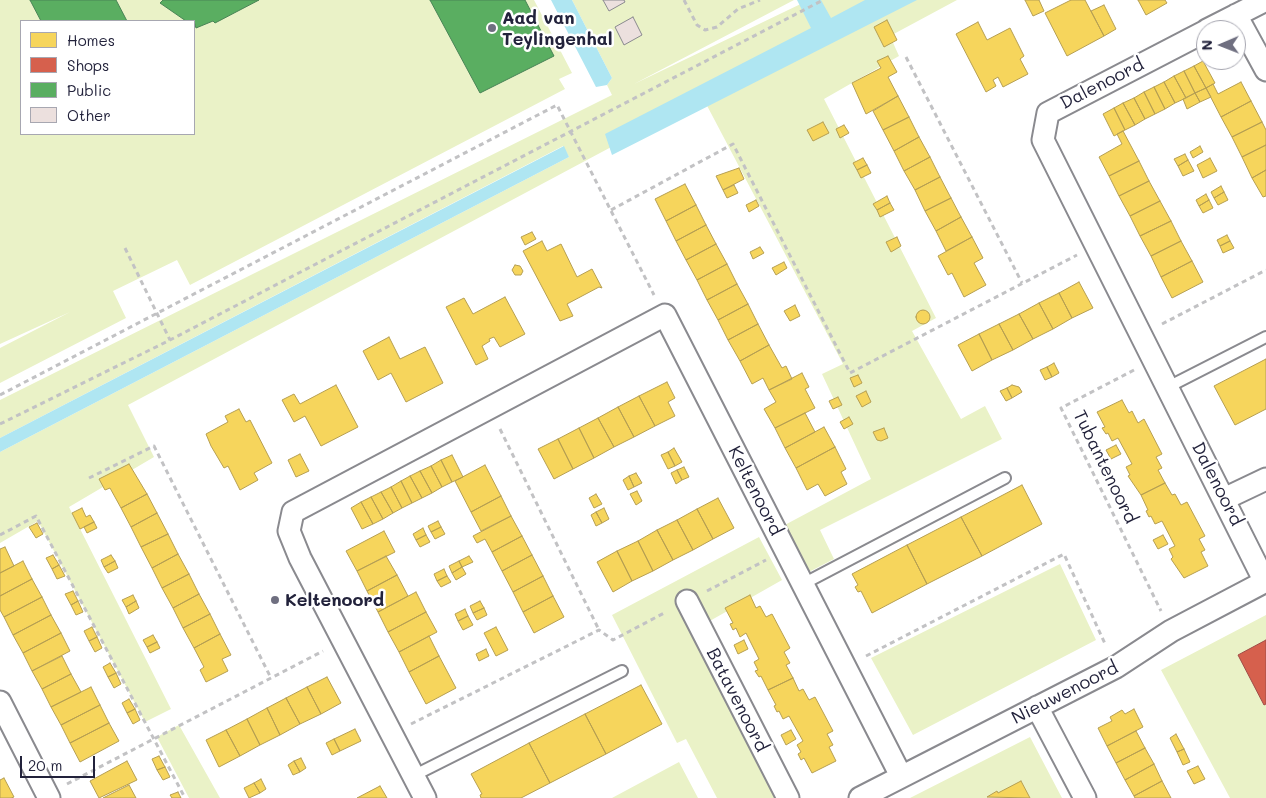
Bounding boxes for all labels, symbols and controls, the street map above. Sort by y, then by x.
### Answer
place label: Aad van Teylingenhal [502,7,613,50]
legend [20,20,195,135]
north arrow [1196,20,1246,70]
marker: Aad van Teylingenhal [486,22,498,34]
text: Homes [67,30,115,50]
text: N [1197,40,1216,51]
street label: Dalenoord [1057,54,1147,114]
text: Shops [67,55,109,75]
text: Public [67,80,111,100]
text: Other [67,105,111,125]
street label: Tubantenoord [1068,407,1142,527]
street label: Dalenoord [1187,439,1247,529]
street label: Keltenoord [723,443,787,539]
place label: Keltenoord [285,589,384,611]
marker: Keltenoord [269,594,281,606]
street label: Batavenoord [702,644,772,756]
street label: Nieuwenoord [1008,657,1122,729]
scale bar [22,746,98,778]
text: 20 m [28,755,62,775]

